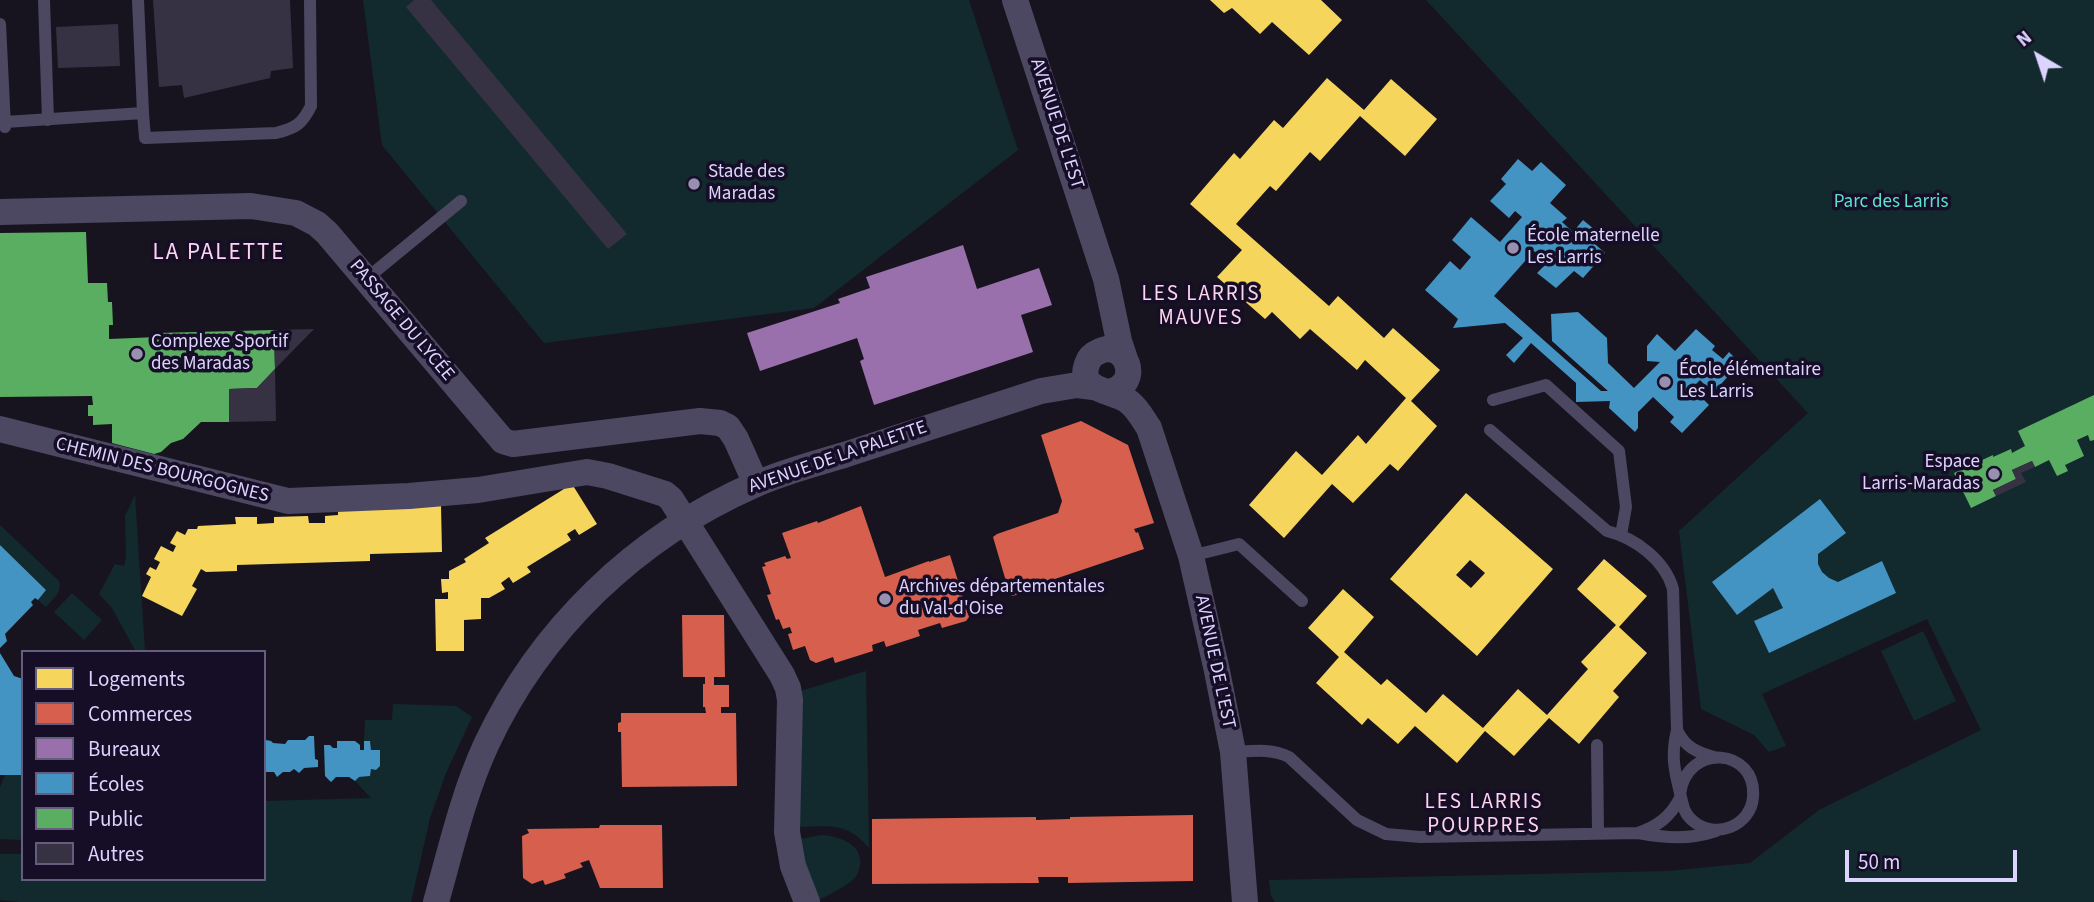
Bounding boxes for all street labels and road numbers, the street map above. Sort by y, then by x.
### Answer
street label: AVENUE DE L'EST [1024,56,1088,192]
street label: PASSAGE DU LYCÉE [344,256,458,386]
street label: AVENUE DE LA PALETTE [746,417,930,499]
street label: CHEMIN DES BOURGOGNES [53,433,271,509]
street label: AVENUE DE L'EST [1189,593,1239,731]

